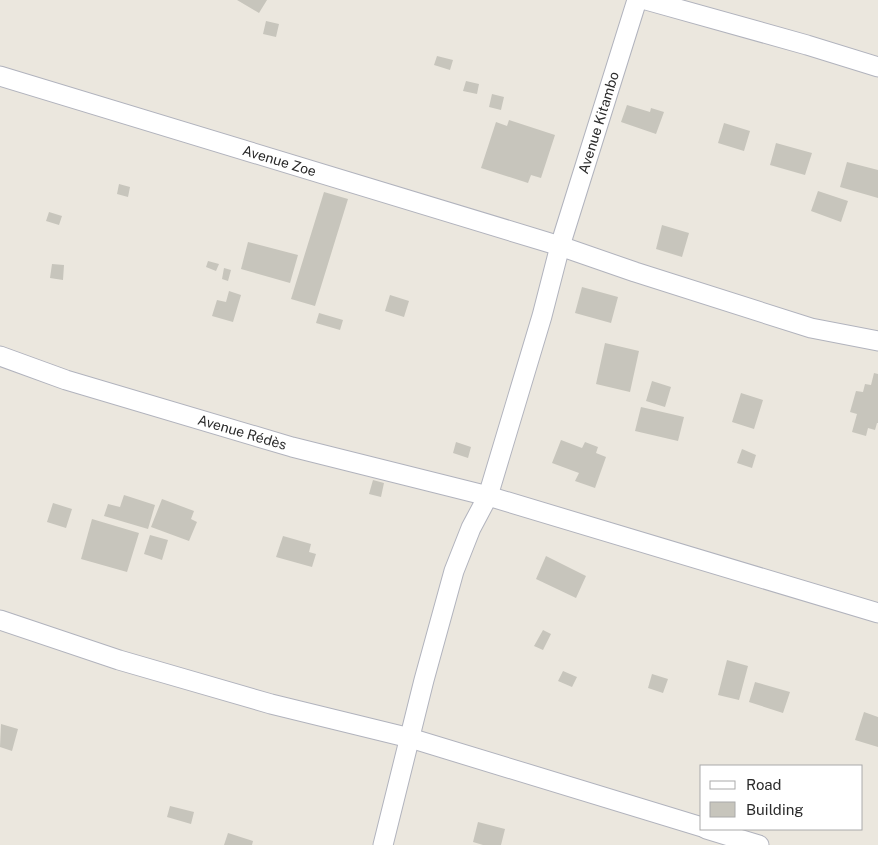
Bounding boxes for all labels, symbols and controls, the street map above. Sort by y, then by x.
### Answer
street label: Avenue Kitambo [575,70,622,176]
street label: Avenue Zoe [241,142,318,180]
street label: Avenue Rédès [196,411,289,453]
legend [700,765,863,830]
text: Road [746,776,782,793]
text: Building [746,801,804,818]

